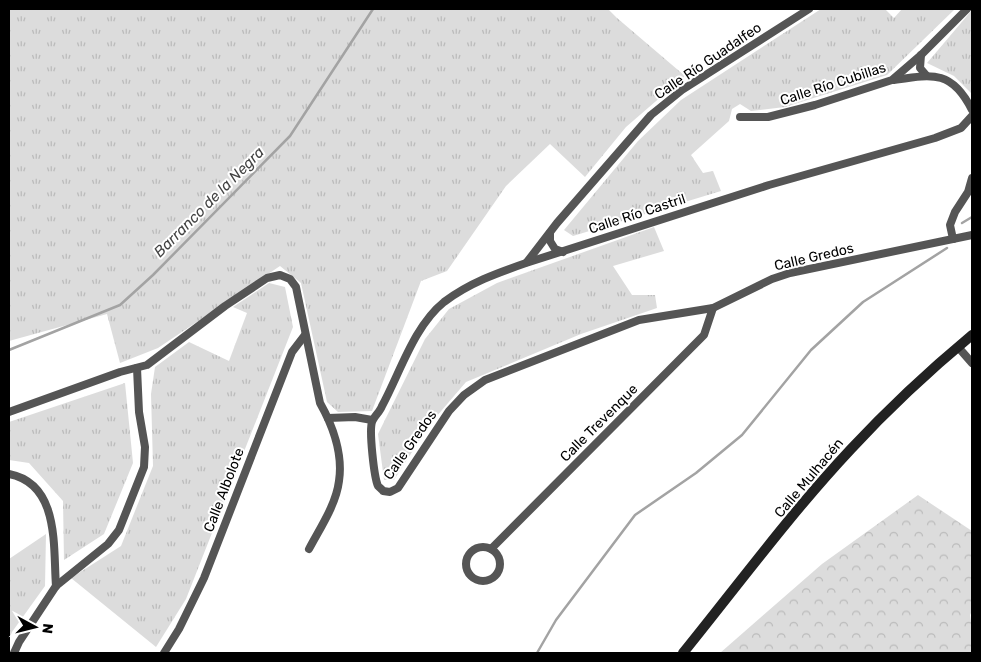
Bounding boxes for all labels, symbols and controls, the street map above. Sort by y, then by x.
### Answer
street label: Calle Río Guadalfeo [651,19,765,103]
street label: Calle Río Cubillas [778,59,888,109]
water label: Barranco de la Negra [150,143,268,261]
street label: Calle Río Castril [586,190,688,238]
street label: Calle Gredos [773,240,855,274]
street label: Calle Trevenque [557,380,642,465]
street label: Calle Gredos [380,407,440,483]
street label: Calle Mulhacén [771,435,847,521]
street label: Calle Albolote [200,445,248,534]
north arrow [10,602,60,652]
text: N [38,622,56,635]

